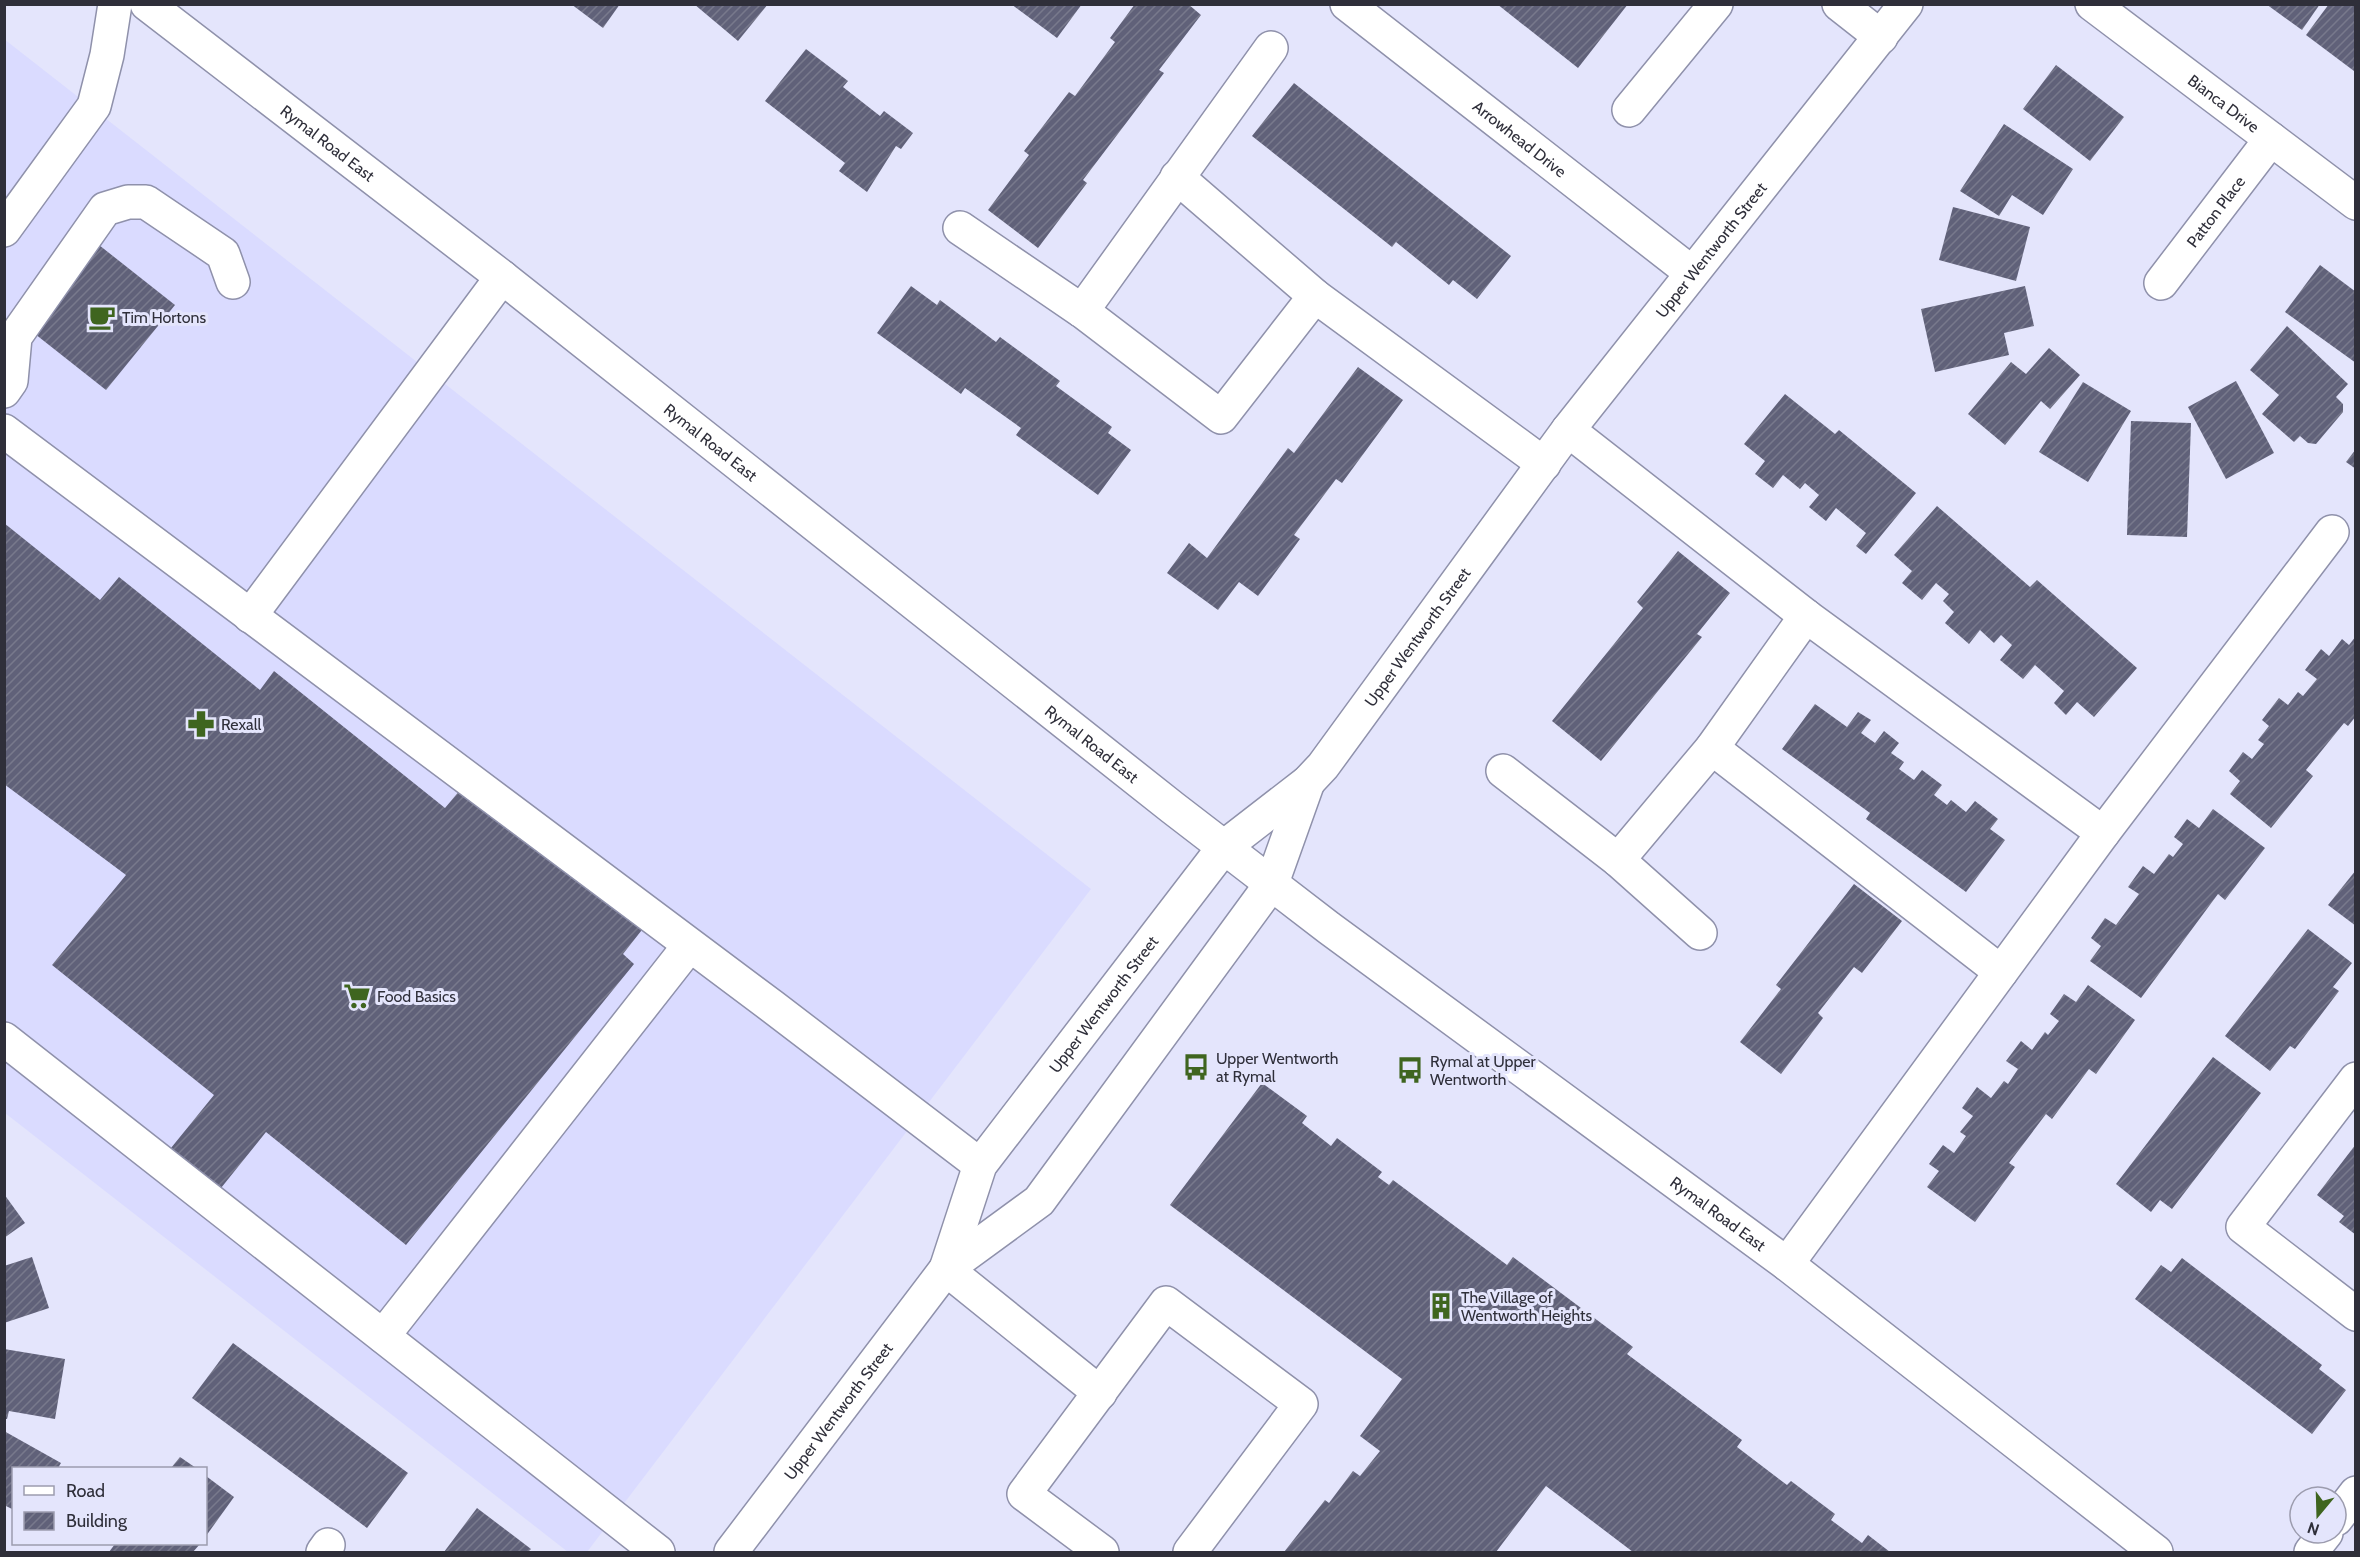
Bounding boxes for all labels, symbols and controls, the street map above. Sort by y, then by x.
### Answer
street label: Bianca Drive [2184,70,2263,136]
street label: Arrowhead Drive [1469,96,1570,181]
street label: Rymal Road East [277,101,379,186]
street label: Patton Place [2182,172,2249,251]
street label: Upper Wentworth Street [1652,178,1771,321]
cafe icon: Tim Hortons [87,302,117,332]
place label: Tim Hortons [122,308,206,327]
street label: Rymal Road East [660,399,762,485]
street label: Upper Wentworth Street [1360,563,1474,710]
street label: Rymal Road East [1041,701,1143,787]
pharmacy icon: Rexall [186,709,216,739]
place label: Rexall [221,715,261,734]
street label: Upper Wentworth Street [1045,932,1162,1076]
supermarket icon: Food Basics [342,981,372,1011]
place label: Food Basics [377,987,456,1006]
place label: Upper Wentworth at Rymal [1216,1049,1338,1086]
bus stop icon: Upper Wentworth at Rymal [1181,1052,1211,1082]
place label: Rymal at Upper Wentworth [1430,1052,1537,1089]
bus stop icon: Rymal at Upper Wentworth [1395,1055,1425,1085]
street label: Rymal Road East [1667,1172,1770,1255]
place label: The Village of Wentworth Heights [1461,1288,1593,1325]
building icon: The Village of Wentworth Heights [1426,1291,1456,1321]
street label: Upper Wentworth Street [780,1338,897,1483]
legend [12,1467,207,1545]
text: Road [66,1480,105,1502]
north arrow [2288,1485,2348,1545]
text: Building [66,1510,128,1532]
text: N [2305,1518,2322,1540]

